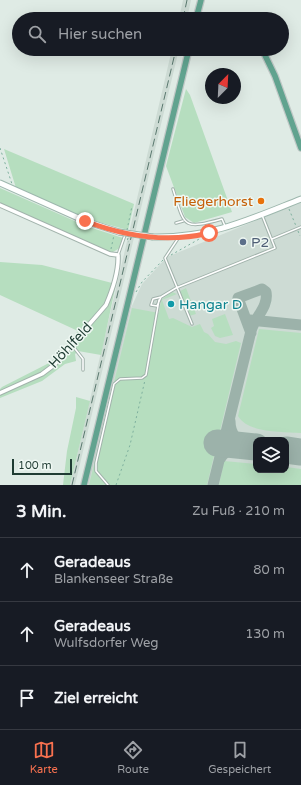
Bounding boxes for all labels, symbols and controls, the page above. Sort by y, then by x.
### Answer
search box [12,12,289,56]
icon: search [26,23,48,45]
text: Hier suchen [58,25,142,43]
north arrow [205,68,241,104]
place label: Fliegerhorst [173,193,254,210]
marker: Fliegerhorst [256,196,266,206]
route end [76,212,94,230]
route start [200,224,218,242]
place label: P2 [251,234,269,251]
marker: P2 [238,237,248,247]
place label: Hangar D [179,296,242,313]
marker: Hangar D [166,299,176,309]
street label: Höhlfeld [45,319,96,372]
map controls [253,437,289,473]
button: layers [253,437,289,473]
scale bar [12,457,72,476]
text: 100 m [18,459,52,472]
text: 3 Min. [16,501,66,522]
text: Zu Fuß · 210 m [192,503,285,519]
text: Geradeaus [54,553,131,571]
icon: ahead [16,559,38,581]
text: 80 m [253,562,285,578]
text: Blankenseer Straße [54,571,173,587]
text: Geradeaus [54,617,131,635]
icon: ahead [16,623,38,645]
text: 130 m [245,626,285,642]
text: Wulfsdorfer Weg [54,635,159,651]
icon: arrive [16,687,38,709]
text: Ziel erreicht [54,689,138,707]
tab: Karte [30,739,58,776]
tab: Route [117,739,149,776]
tab: Gespeichert [208,739,271,776]

